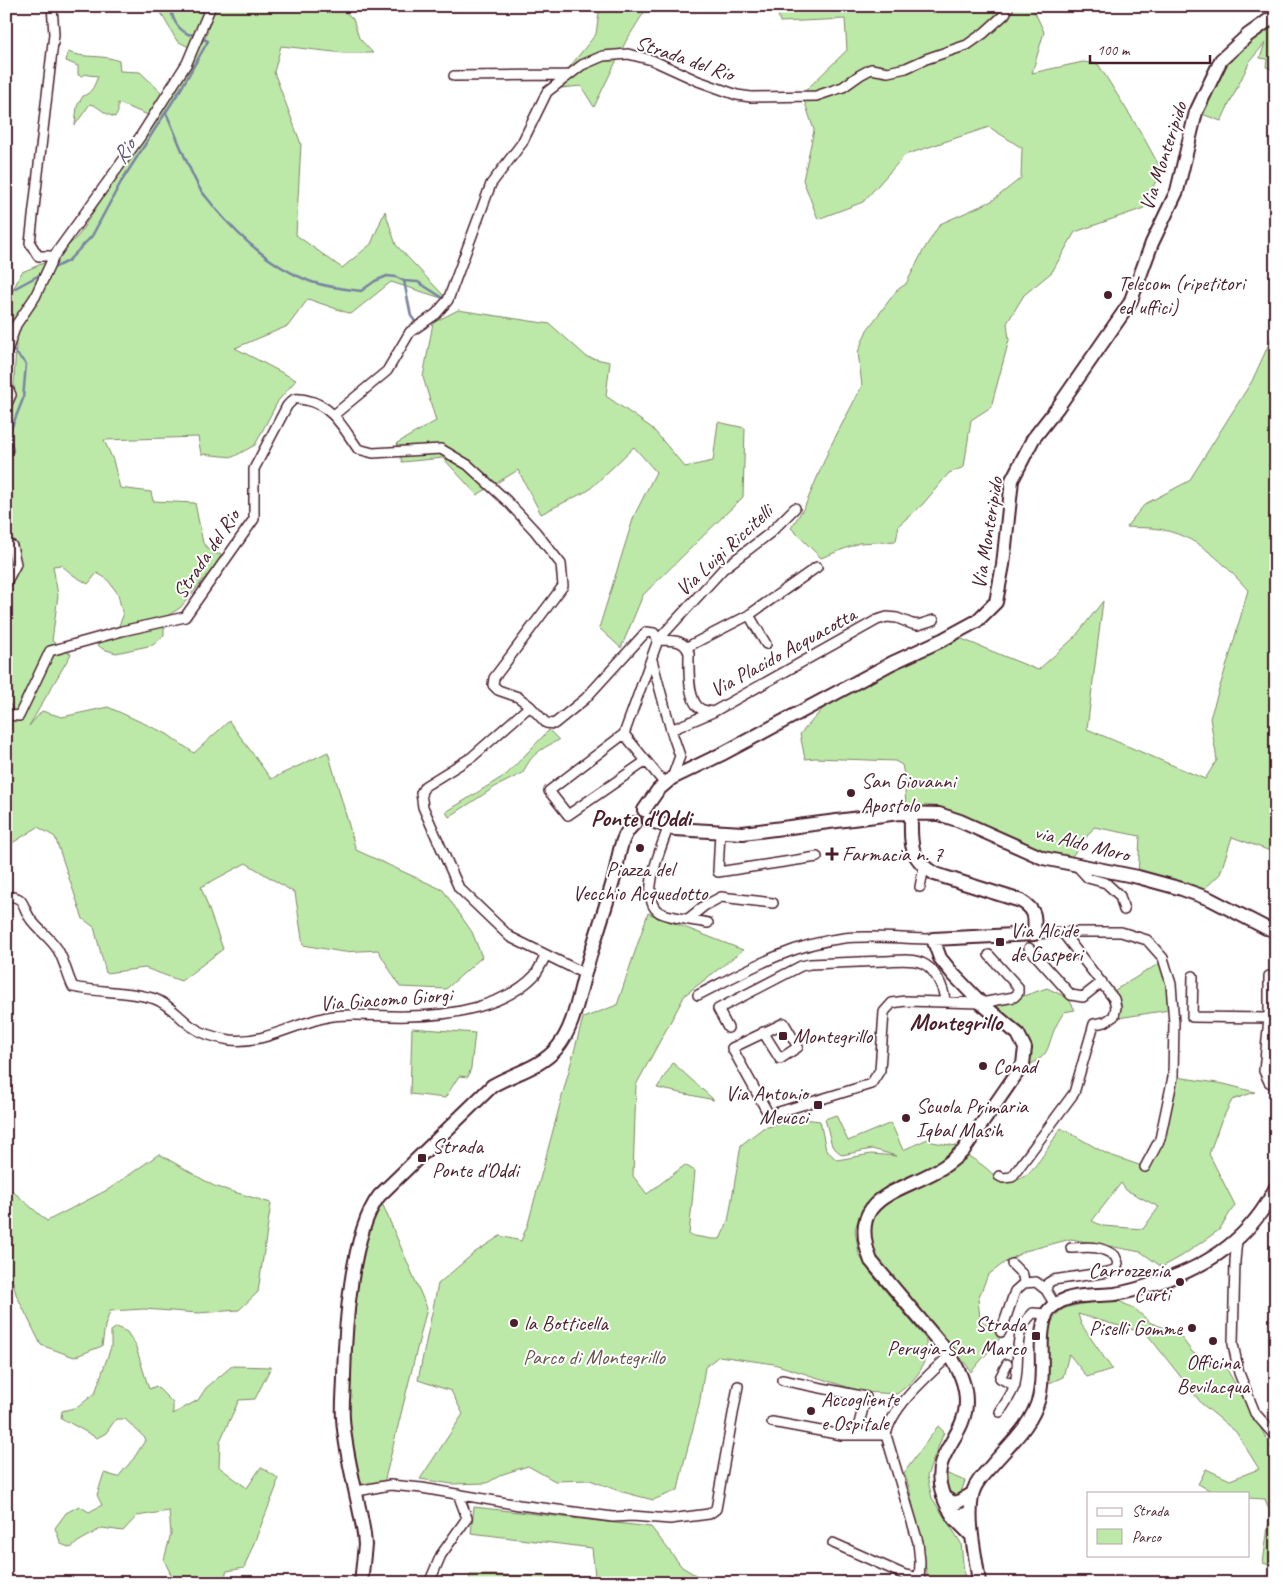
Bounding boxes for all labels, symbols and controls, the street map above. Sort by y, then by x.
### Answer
street label: Strada del Rio [632,29,740,88]
scale bar [1090,32,1210,64]
text: 100 m [1097,41,1131,60]
street label: Via Monteripido [1133,97,1193,214]
water label: Rio [106,130,144,169]
place label: Telecom (ripetitori ed uffici) [1118,270,1248,320]
marker: Telecom (ripetitori ed uffici) [1102,289,1114,301]
street label: Via Monteripido [965,474,1009,591]
street label: Via Luigi Riccitelli [670,496,780,602]
street label: Strada del Rio [167,502,247,604]
street label: Via Placido Acquacotta [706,600,862,703]
place label: San Giovanni Apostolo [861,768,959,818]
marker: San Giovanni Apostolo [845,787,857,799]
district label: Ponte d'Oddi [591,803,695,833]
street label: via Aldo Moro [1032,819,1135,868]
place label: Farmacia n. 7 [842,841,945,867]
marker: Piazza del Vecchio Acquedotto [634,842,646,854]
marker: Farmacia n. 7 [826,848,838,860]
place label: Piazza del Vecchio Acquedotto [573,856,709,906]
place label: Via Alcide de Gasperi [1010,917,1085,967]
marker: Via Alcide de Gasperi [994,936,1006,948]
street label: Via Giacomo Giorgi [319,981,456,1017]
district label: Montegrillo [910,1007,1005,1037]
place label: Montegrillo [793,1023,874,1049]
marker: Montegrillo [777,1030,789,1042]
place label: Conad [993,1053,1040,1079]
marker: Conad [977,1060,989,1072]
place label: Via Antonio Meucci [725,1080,811,1130]
place label: Scuola Primaria Iqbal Masih [916,1093,1030,1143]
marker: Via Antonio Meucci [812,1099,824,1111]
marker: Scuola Primaria Iqbal Masih [900,1112,912,1124]
place label: Strada Ponte d'Oddi [432,1133,521,1183]
marker: Strada Ponte d'Oddi [416,1152,428,1164]
place label: Carrozzeria Curti [1088,1257,1173,1307]
marker: Carrozzeria Curti [1174,1276,1186,1288]
place label: la Botticella [524,1310,609,1336]
place label: Strada Perugia-San Marco [887,1311,1028,1361]
place label: Piselli Gomme [1089,1315,1183,1341]
marker: la Botticella [508,1317,520,1329]
marker: Piselli Gomme [1186,1322,1198,1334]
marker: Strada Perugia-San Marco [1030,1330,1042,1342]
marker: Officina Bevilacqua [1207,1335,1219,1347]
park label: Parco di Montegrillo [523,1344,667,1370]
place label: Officina Bevilacqua [1177,1349,1251,1399]
place label: Accogliente e Ospitale [821,1386,901,1436]
marker: Accogliente e Ospitale [805,1405,817,1417]
legend [1087,1492,1250,1556]
text: Strada [1132,1502,1169,1521]
text: Parco [1132,1528,1163,1547]

